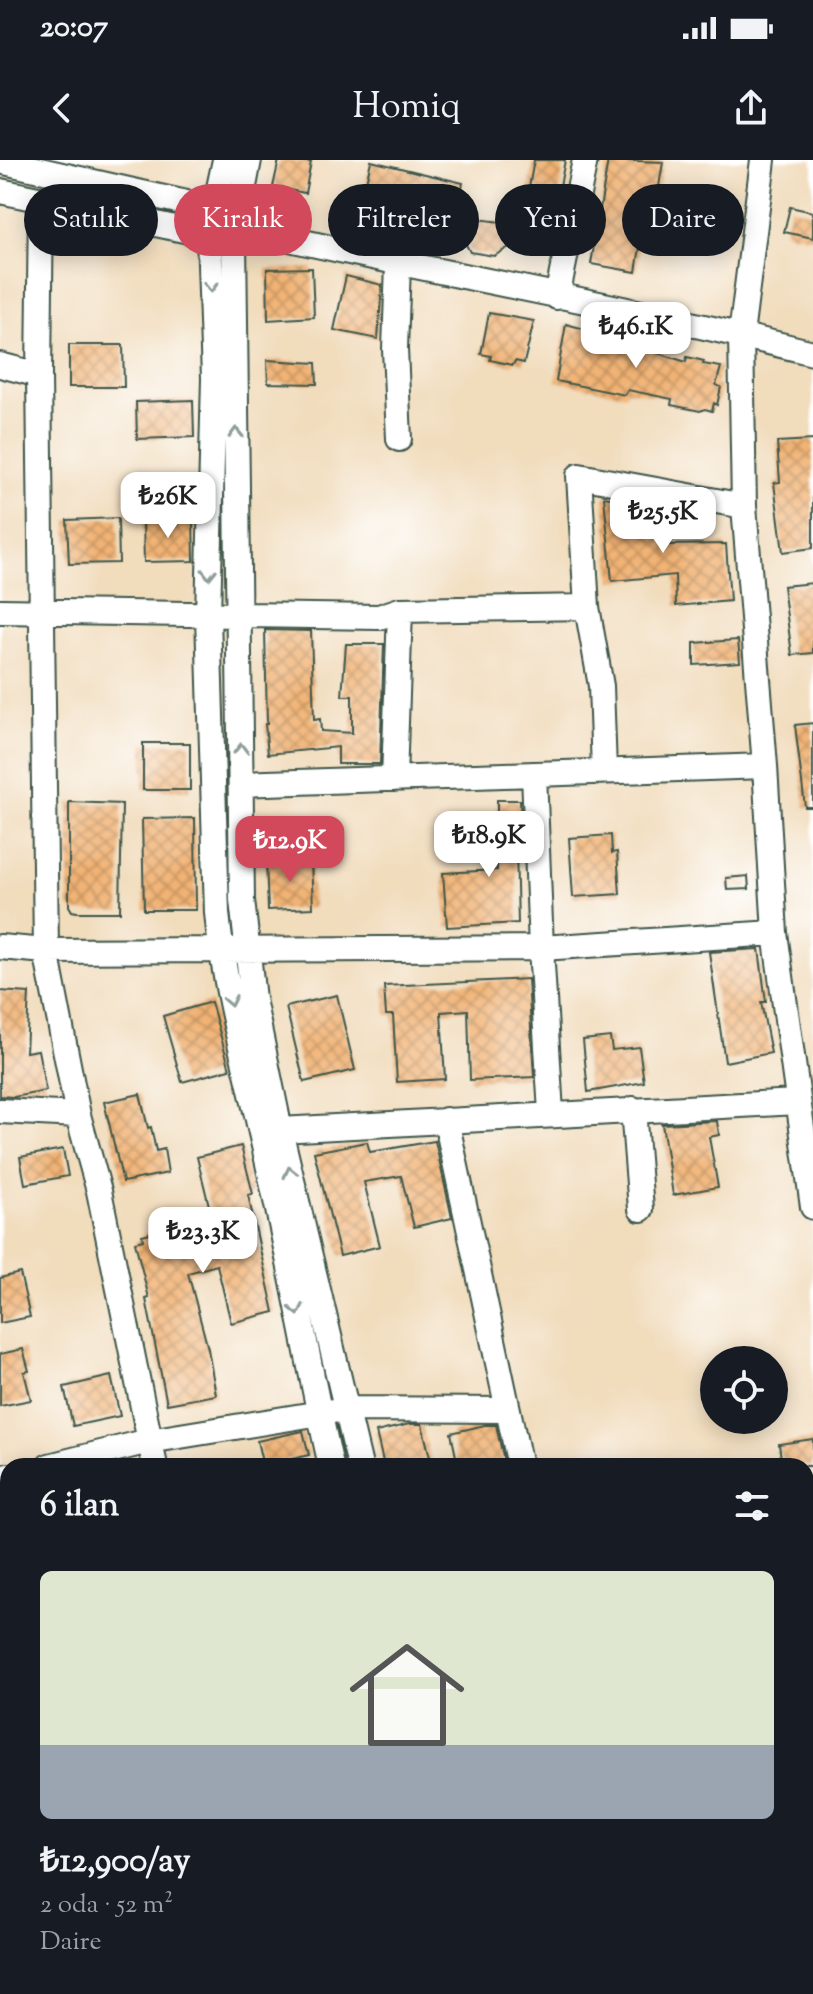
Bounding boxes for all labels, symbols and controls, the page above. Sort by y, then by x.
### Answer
text: 20:07 [40,7,108,50]
text: Homiq [352,82,461,134]
icon: back [40,86,84,130]
icon: share [729,86,773,130]
chip: Satılık [24,184,158,256]
chip: Kiralık [174,184,312,256]
chip: Filtreler [328,184,479,256]
chip: Yeni [495,184,606,256]
chip: Daire [622,184,744,256]
one-way arrow [202,281,219,294]
pin: ₺46.1K [571,302,701,370]
text: ₺46.1K [599,309,673,346]
one-way arrow [227,426,245,439]
pin: ₺26K [121,472,215,540]
text: ₺26K [139,479,197,516]
pin: ₺25.5K [598,487,728,555]
text: ₺25.5K [628,494,698,531]
one-way arrow [200,568,218,581]
one-way arrow [232,742,250,755]
pin: ₺18.9K [424,811,554,879]
pin: ₺12.9K [225,816,355,884]
text: ₺18.9K [452,818,526,855]
text: ₺12.9K [253,823,327,860]
one-way arrow [221,994,238,1008]
one-way arrow [282,1166,299,1180]
pin: ₺23.3K [138,1207,268,1275]
text: ₺23.3K [166,1214,240,1251]
one-way arrow [288,1303,305,1317]
map controls [700,1346,788,1434]
button: locate [700,1346,788,1434]
text: 6 ilan [40,1482,119,1531]
icon: filters [730,1484,774,1528]
icon: home [335,1623,479,1767]
text: ₺12,900/ay [40,1838,190,1887]
text: 2 oda · 52 m² [40,1887,173,1924]
text: Daire [40,1924,102,1961]

